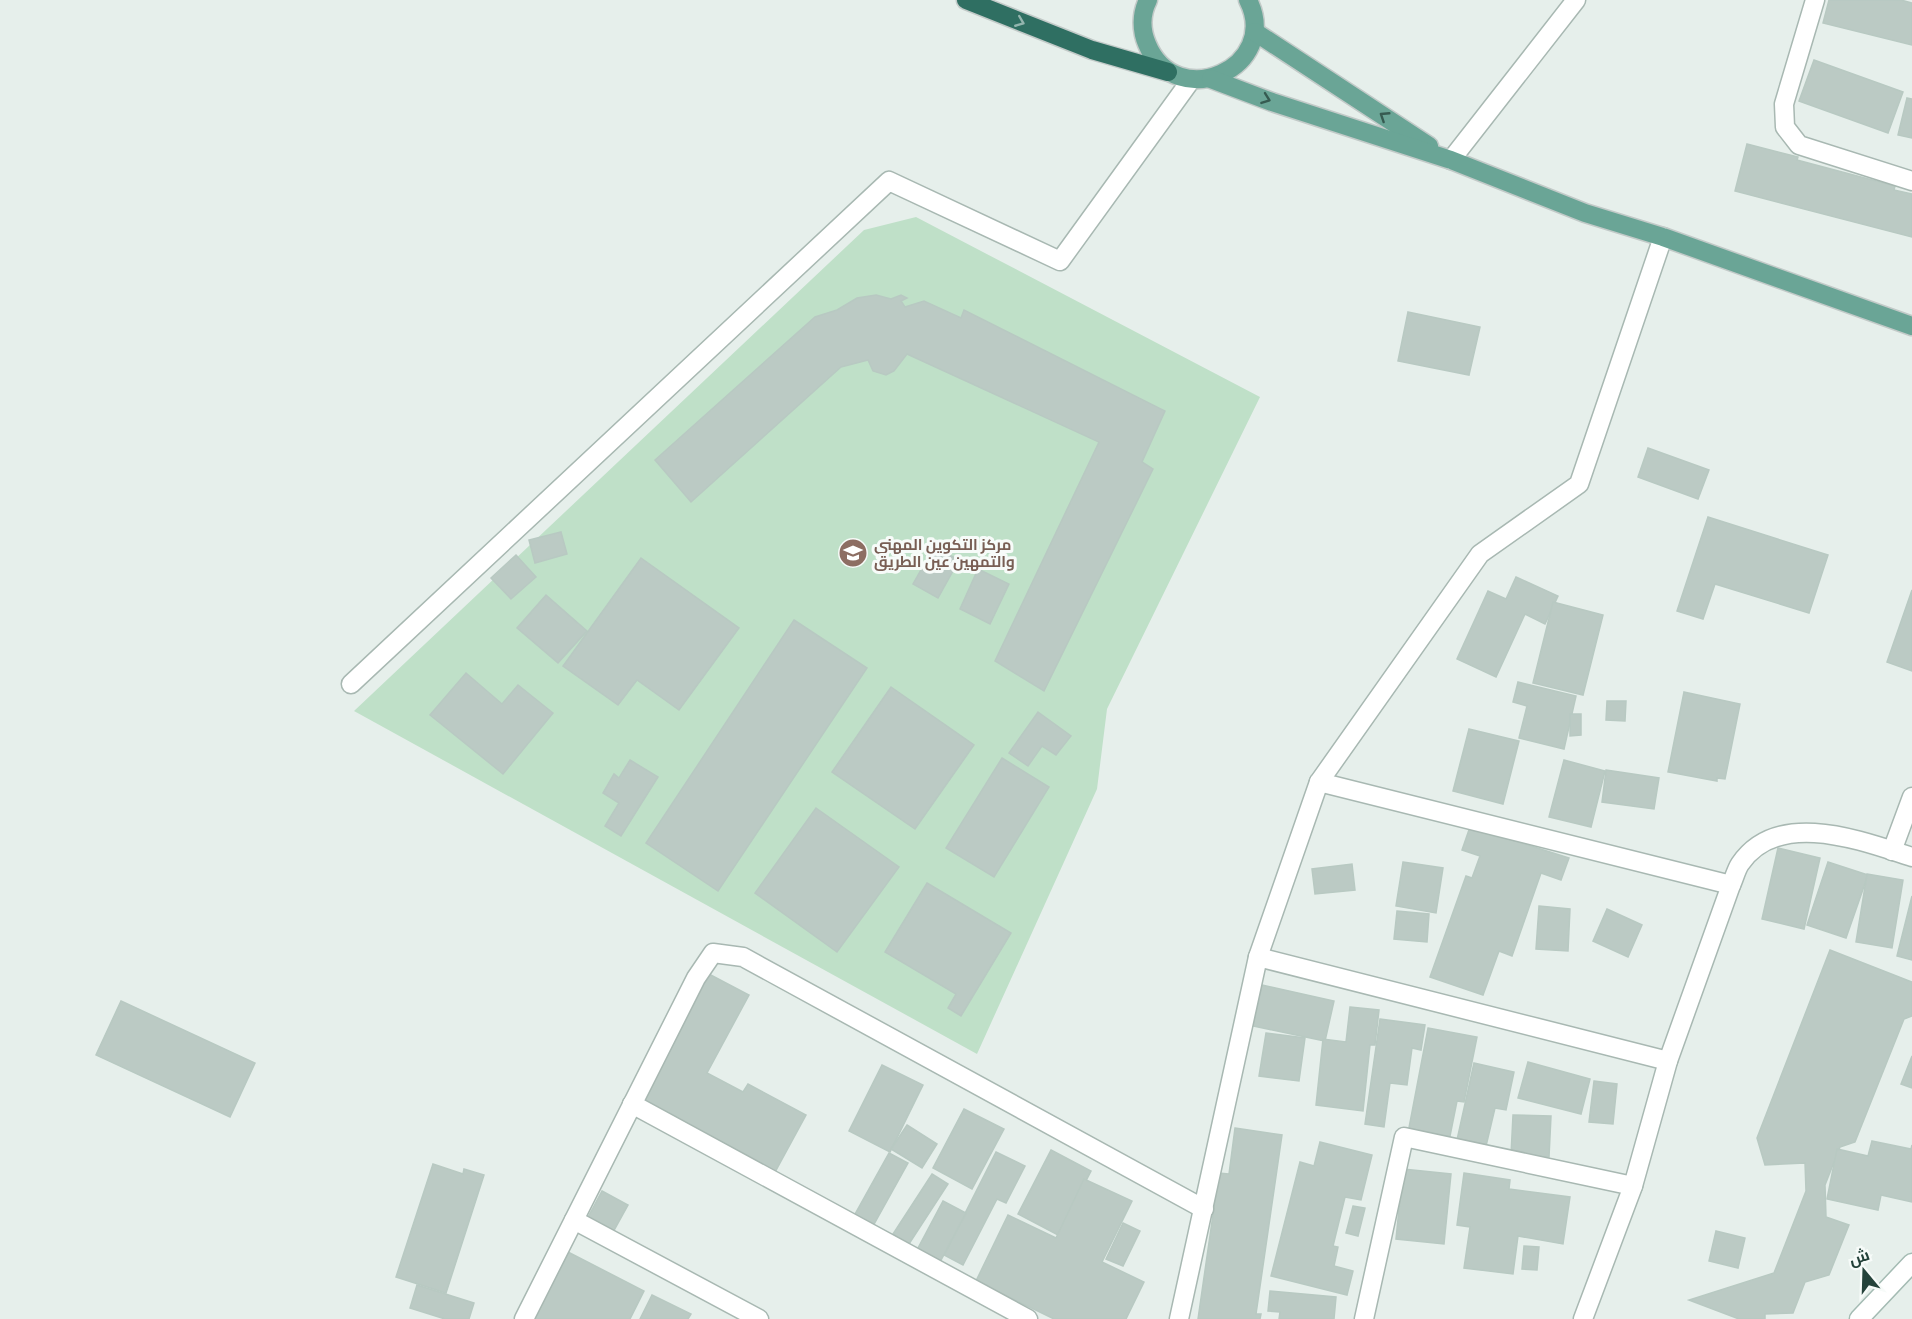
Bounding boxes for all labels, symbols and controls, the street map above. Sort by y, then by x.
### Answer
one-way arrow [1014,15,1025,27]
one-way arrow [1260,92,1271,105]
one-way arrow [1380,112,1391,123]
place label: مركز التكوين المهني والتمهين عين الطريق [874,534,1015,572]
school or university icon: مركز التكوين المهني والتمهين عين الطريق [837,537,869,569]
north arrow [1834,1241,1894,1301]
text: ش [1846,1243,1873,1272]

